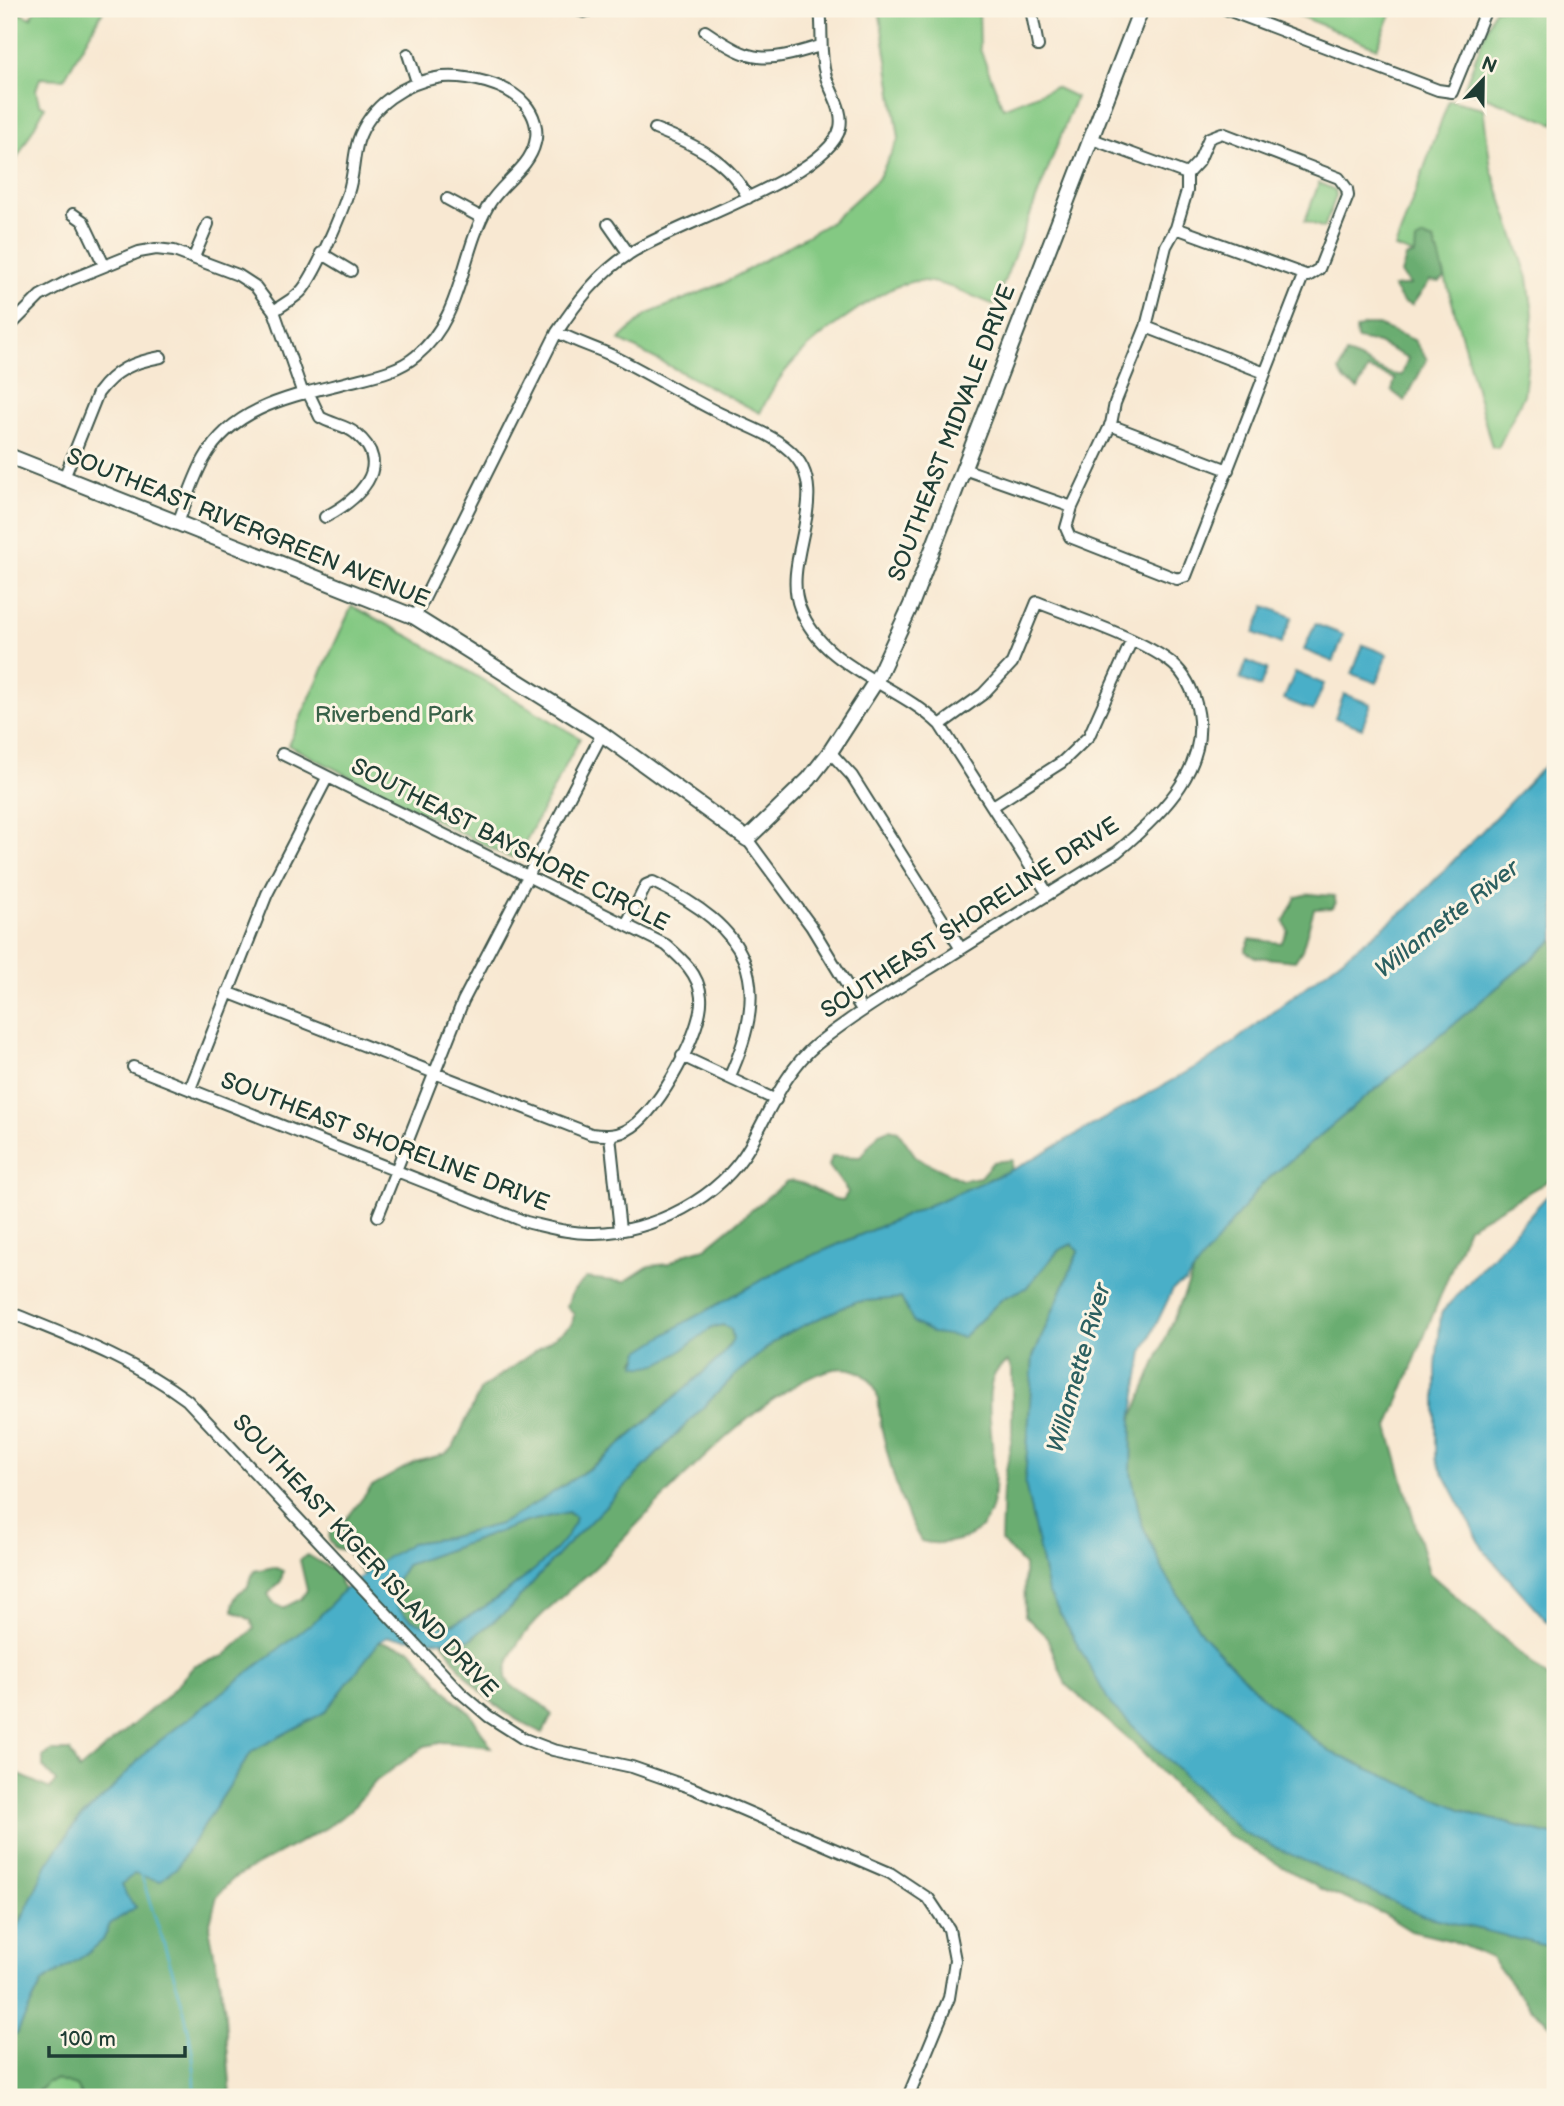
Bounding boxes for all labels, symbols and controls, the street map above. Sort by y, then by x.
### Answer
north arrow [1448,46,1518,116]
text: N [1478,52,1500,79]
street label: SOUTHEAST MIDVALE DRIVE [882,281,1022,585]
street label: SOUTHEAST RIVERGREEN AVENUE [62,442,434,614]
park label: Riverbend Park [315,701,474,729]
street label: SOUTHEAST BAYSHORE CIRCLE [346,752,674,938]
street label: SOUTHEAST SHORELINE DRIVE [816,811,1124,1025]
water label: Willamette River [1369,852,1527,984]
street label: SOUTHEAST SHORELINE DRIVE [217,1066,553,1218]
water label: Willamette River [1041,1278,1118,1456]
street label: SOUTHEAST KIGER ISLAND DRIVE [226,1409,504,1703]
scale bar [49,2015,186,2059]
text: 100 m [60,2027,116,2052]

